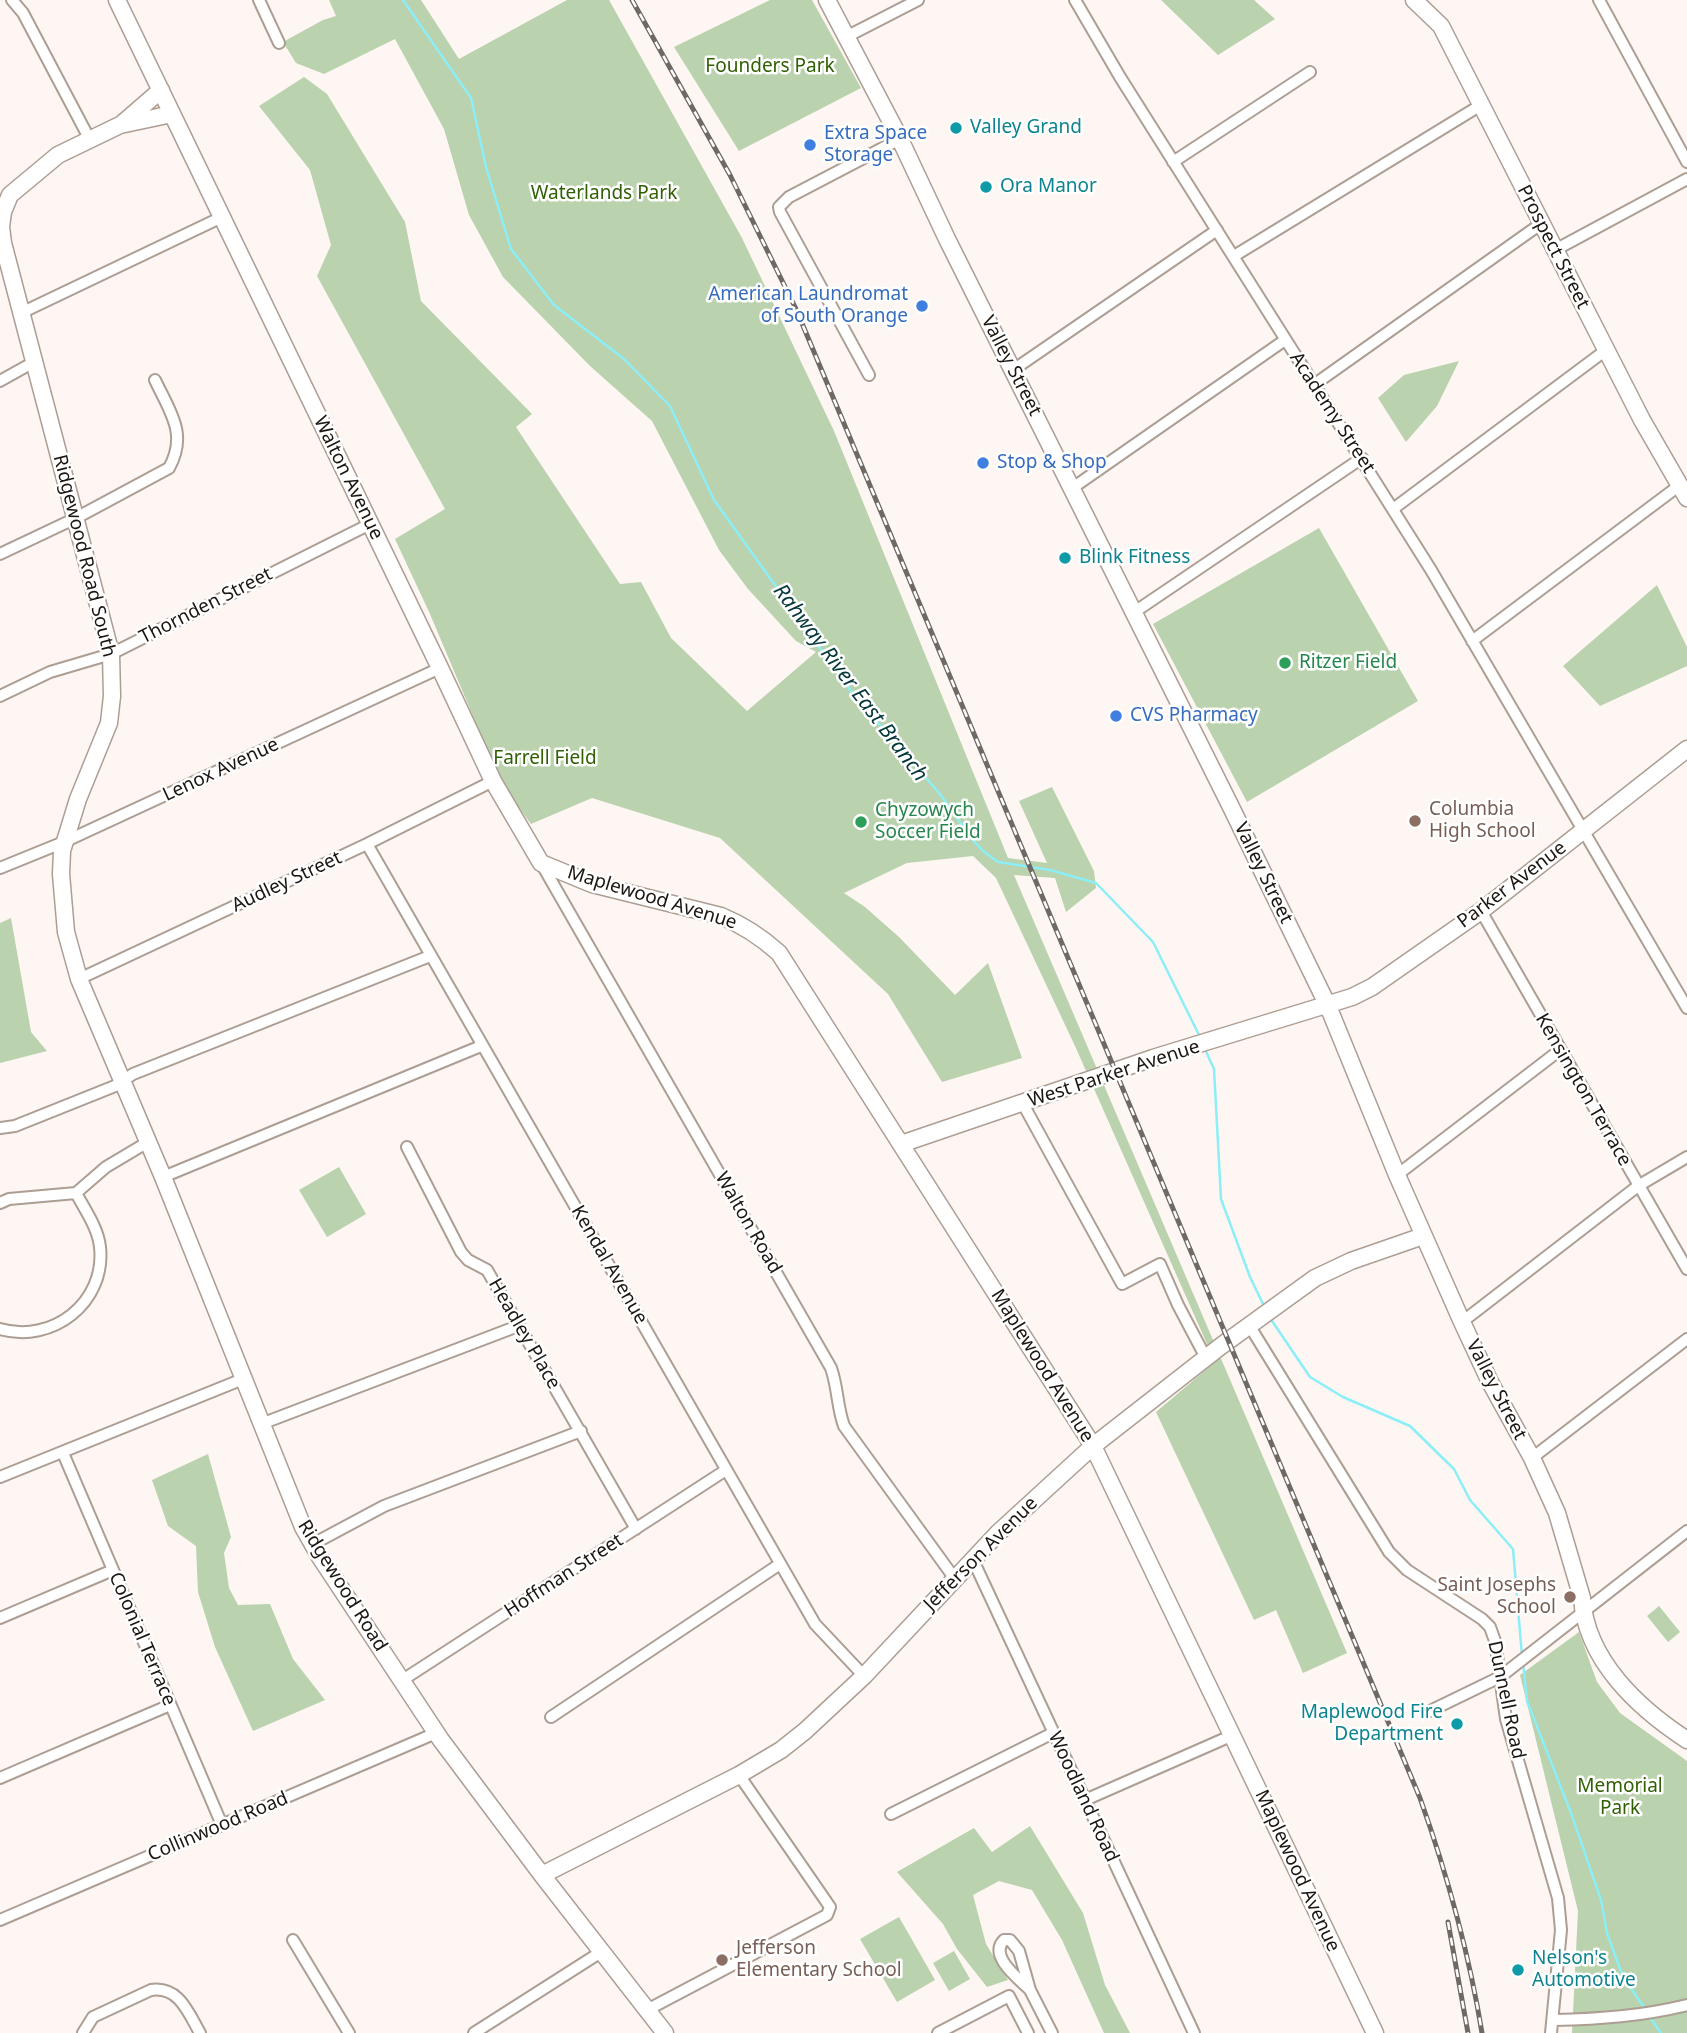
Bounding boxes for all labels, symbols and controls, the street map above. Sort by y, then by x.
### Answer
park label: Founders Park [705,56,835,78]
place label: Valley Grand [970,117,1082,139]
marker: Valley Grand [948,120,964,136]
place label: Extra Space Storage [824,123,927,167]
marker: Extra Space Storage [802,137,818,153]
place label: Ora Manor [1000,176,1097,198]
marker: Ora Manor [978,179,994,195]
street label: Prospect Street [1512,181,1594,313]
park label: Waterlands Park [531,183,677,205]
place label: American Laundromat of South Orange [708,284,908,328]
marker: American Laundromat of South Orange [914,298,930,314]
street label: Valley Street [976,312,1046,420]
street label: Academy Street [1284,348,1380,478]
street label: Walton Avenue [308,413,388,543]
street label: Ridgewood Road South [48,452,120,660]
place label: Stop & Shop [997,452,1107,474]
marker: Stop & Shop [975,455,991,471]
place label: Blink Fitness [1079,547,1190,569]
marker: Blink Fitness [1057,550,1073,566]
street label: Thornden Street [136,563,276,649]
water label: Rahway River East Branch [768,579,932,787]
place label: Ritzer Field [1299,652,1397,674]
marker: Ritzer Field [1277,655,1293,671]
place label: CVS Pharmacy [1130,705,1258,727]
marker: CVS Pharmacy [1108,708,1124,724]
street label: Lenox Avenue [159,733,283,807]
park label: Farrell Field [493,748,597,770]
place label: Columbia High School [1429,799,1536,843]
place label: Chyzowych Soccer Field [875,800,981,844]
marker: Columbia High School [1407,813,1423,829]
marker: Chyzowych Soccer Field [853,814,869,830]
street label: Valley Street [1229,819,1297,927]
street label: Parker Avenue [1453,837,1571,933]
street label: Audley Street [228,847,346,917]
street label: Maplewood Avenue [564,861,740,935]
street label: Kensington Terrace [1530,1010,1636,1170]
street label: West Parker Avenue [1025,1035,1203,1113]
street label: Walton Road [710,1168,786,1278]
street label: Kendal Avenue [566,1202,652,1328]
street label: Headley Place [483,1275,565,1393]
street label: Maplewood Avenue [986,1285,1098,1447]
street label: Valley Street [1461,1336,1531,1444]
street label: Jefferson Avenue [919,1492,1043,1616]
street label: Ridgewood Road [292,1516,392,1656]
street label: Hoffman Street [500,1529,628,1623]
street label: Colonial Terrace [104,1569,180,1709]
place label: Saint Josephs School [1437,1575,1556,1619]
marker: Saint Josephs School [1562,1589,1578,1605]
street label: Dunnell Road [1482,1639,1530,1761]
place label: Maplewood Fire Department [1301,1702,1443,1746]
marker: Maplewood Fire Department [1449,1716,1465,1732]
street label: Woodland Road [1043,1728,1123,1866]
park label: Memorial Park [1577,1776,1663,1820]
street label: Maplewood Avenue [1249,1786,1345,1956]
street label: Collinwood Road [144,1787,292,1867]
place label: Jefferson Elementary School [736,1938,902,1982]
place label: Nelson's Automotive [1532,1948,1636,1992]
marker: Jefferson Elementary School [714,1952,730,1968]
marker: Nelson's Automotive [1510,1962,1526,1978]

